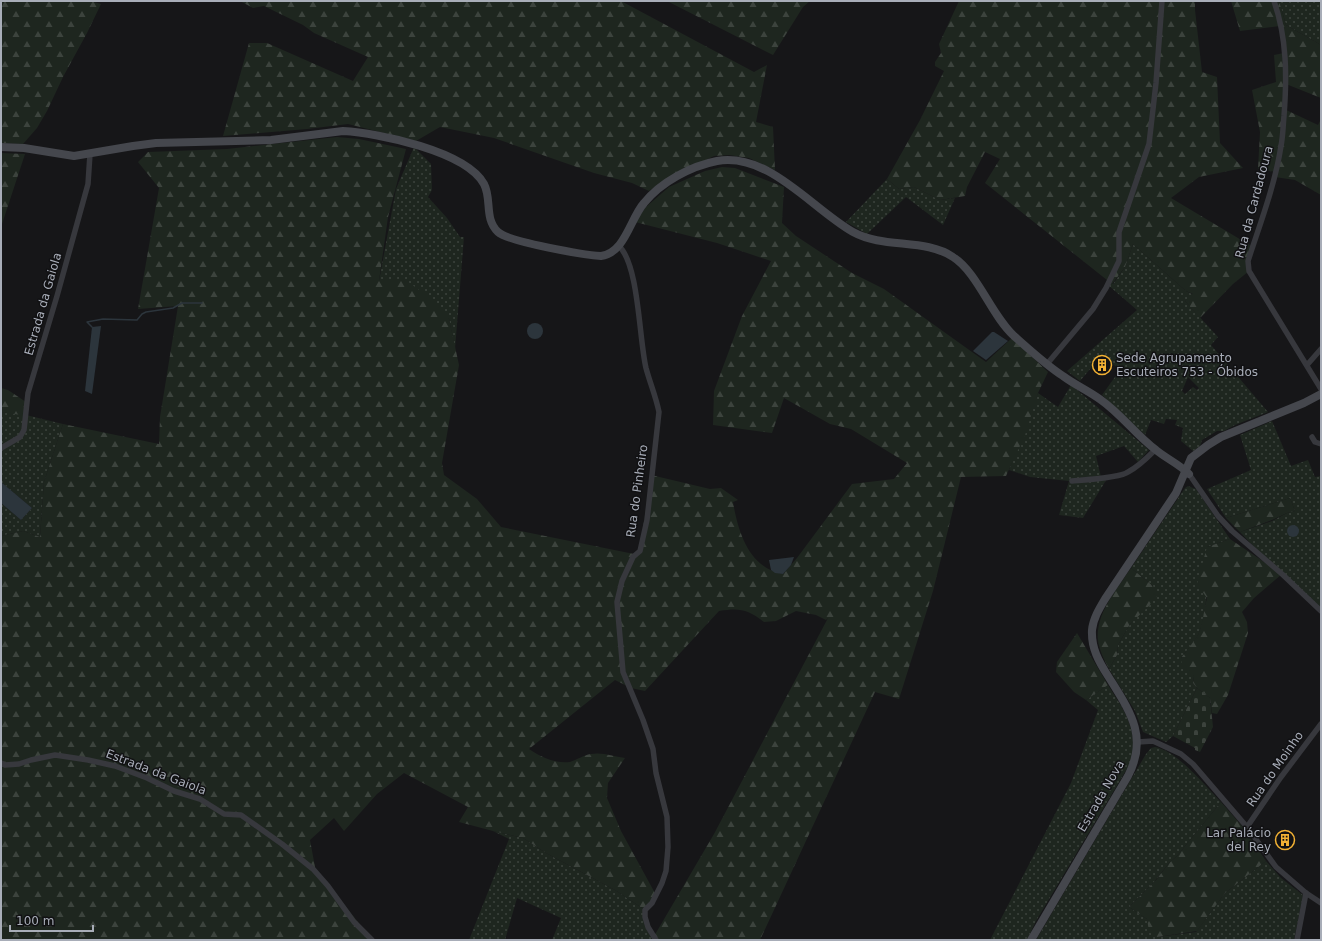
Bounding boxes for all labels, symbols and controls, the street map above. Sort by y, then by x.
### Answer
street label: Rua da Cardadoura [1232,144,1276,260]
street label: Estrada da Gaiola [22,251,64,357]
place label: Sede Agrupamento Escuteiros 753 - Óbidos [1116,351,1258,379]
building icon: Sede Agrupamento Escuteiros 753 - Óbidos [1091,354,1113,376]
street label: Rua do Pinheiro [624,444,650,538]
street label: Rua do Moinho [1244,729,1306,809]
street label: Estrada da Gaiola [104,746,208,798]
street label: Estrada Nova [1075,758,1127,834]
place label: Lar Palácio del Rey [1206,826,1271,854]
building icon: Lar Palácio del Rey [1274,829,1296,851]
scale bar [10,907,93,933]
text: 100 m [16,914,54,928]

